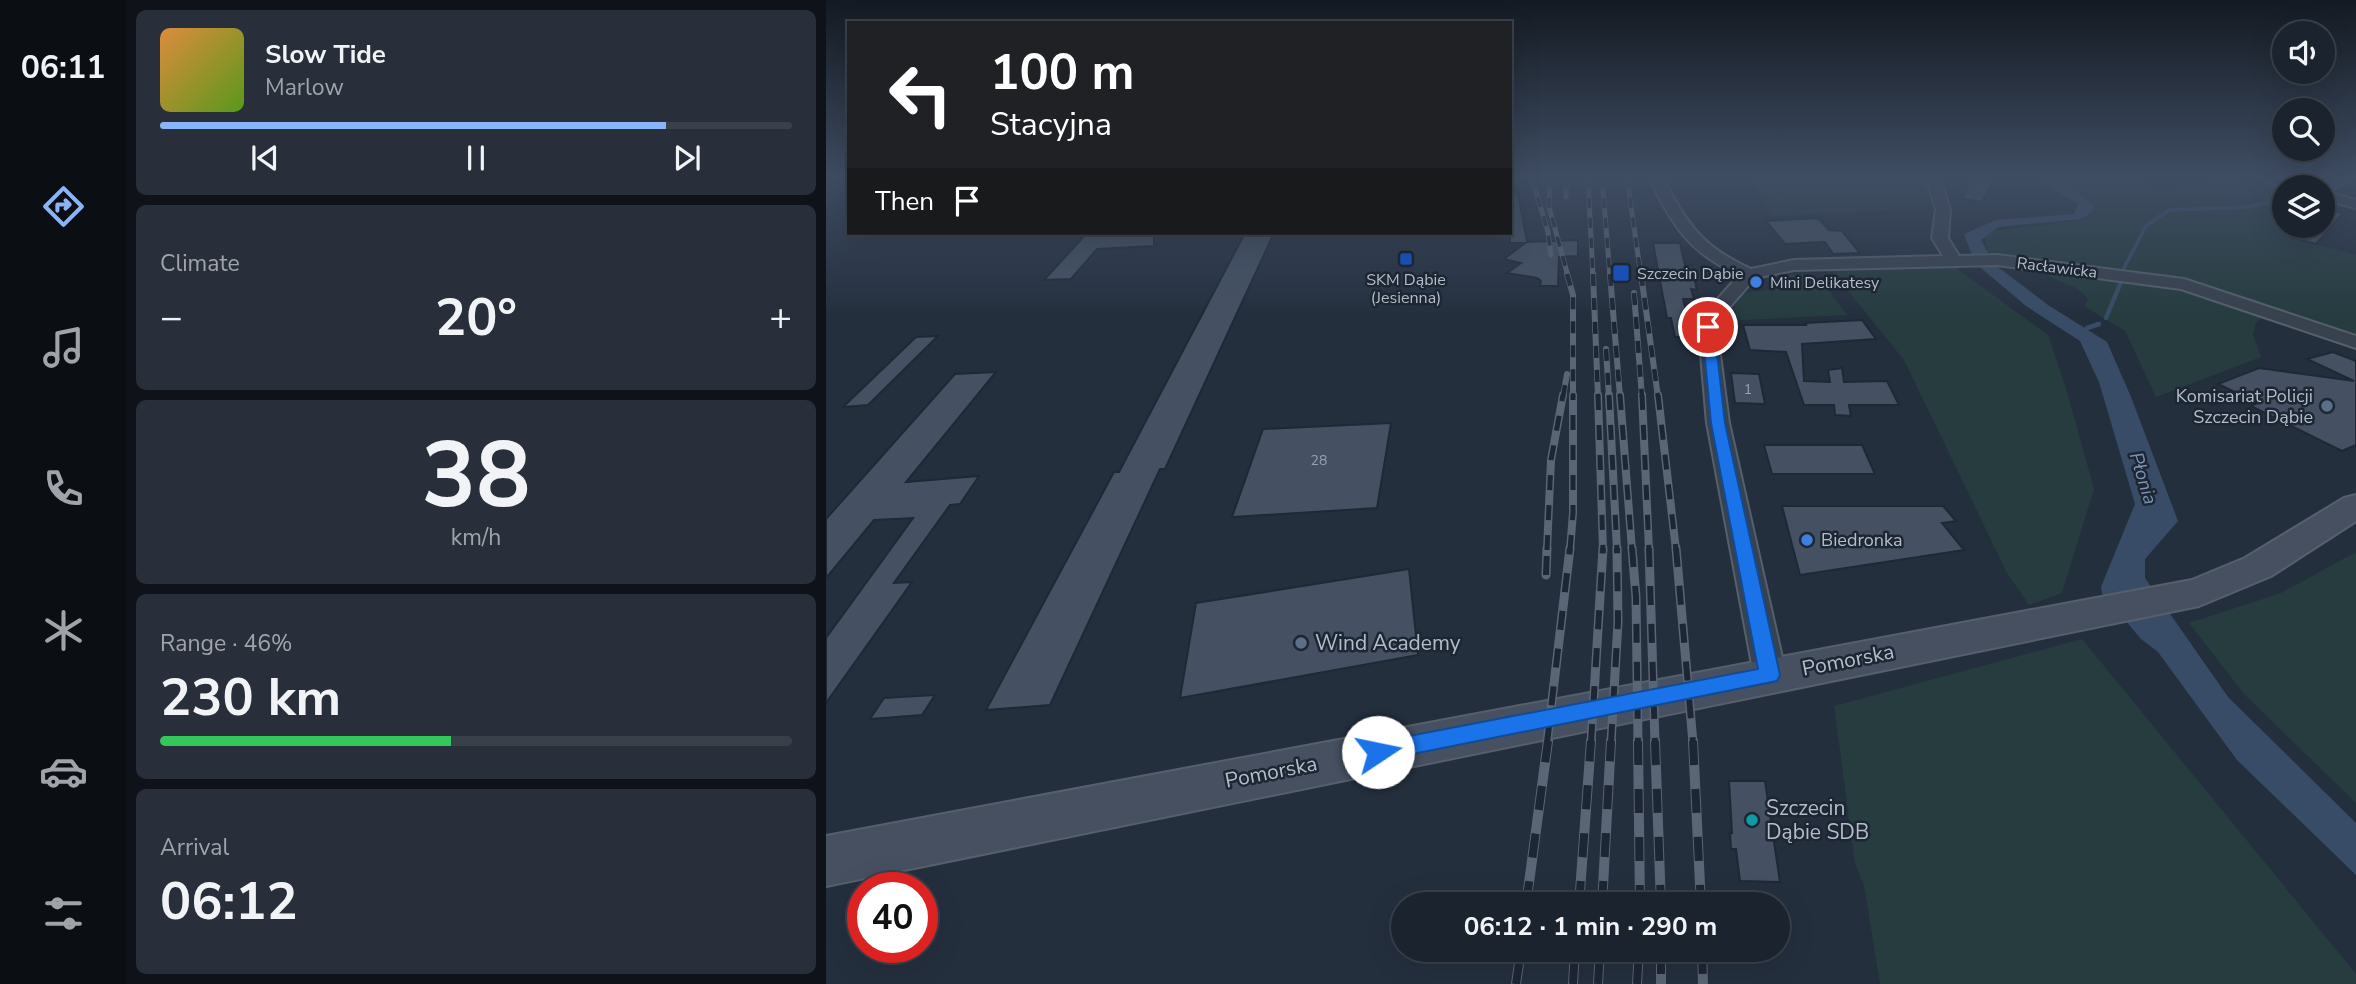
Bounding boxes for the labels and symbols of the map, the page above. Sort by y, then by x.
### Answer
marker: SKM Dąbie (Jesienna) [1398,251,1414,267]
street label: Racławicka [2015,252,2098,284]
marker: Szczecin Dąbie [1611,263,1631,283]
place label: Szczecin Dąbie [1637,263,1743,285]
place label: SKM Dąbie (Jesienna) [1366,269,1446,309]
place label: Mini Delikatesy [1770,272,1880,294]
marker: Mini Delikatesy [1748,274,1764,290]
pin [1678,297,1738,357]
house number: 1 [1744,380,1752,399]
place label: Komisariat Policji Szczecin Dąbie [2176,384,2313,429]
marker: Komisariat Policji Szczecin Dąbie [2319,398,2335,414]
water label: Płonia [2123,449,2163,508]
house number: 28 [1311,451,1327,470]
place label: Biedronka [1821,528,1902,552]
marker: Biedronka [1799,532,1815,548]
place label: Wind Academy [1315,629,1461,657]
marker: Wind Academy [1293,635,1309,651]
street label: Pomorska [1800,637,1896,683]
position arrow [1341,715,1415,789]
street label: Pomorska [1223,749,1319,795]
place label: Szczecin Dąbie SDB [1766,794,1869,846]
marker: Szczecin Dąbie SDB [1744,812,1760,828]
speed limit sign: 40 [847,872,938,963]

